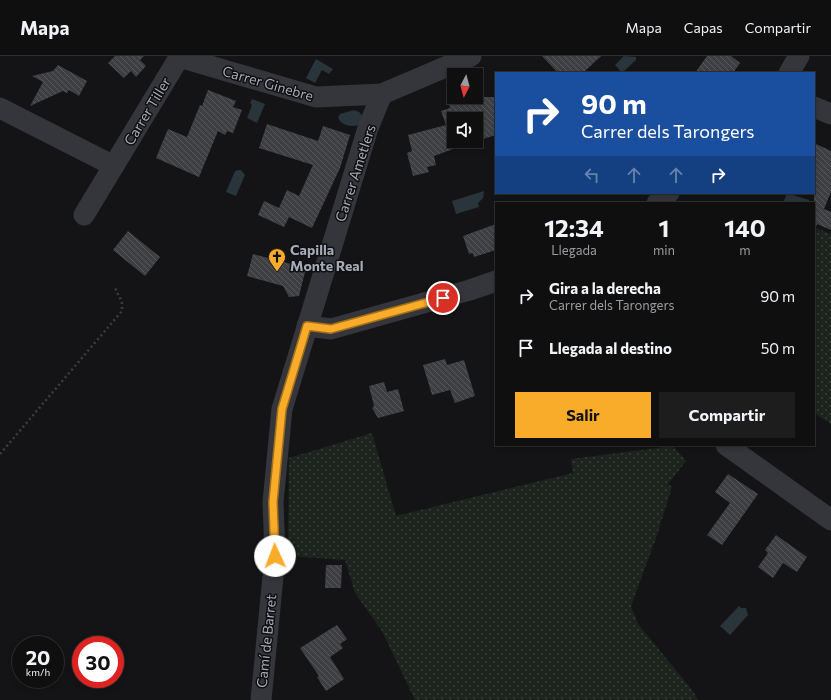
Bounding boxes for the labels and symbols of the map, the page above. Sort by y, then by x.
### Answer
street label: Carrer Ginebre [221,62,315,104]
north arrow [447,68,483,104]
street label: Carrer Tiller [120,74,174,148]
street label: Carrer Ametlers [331,122,379,224]
place label: Capilla Monte Real [290,241,364,274]
church icon: Capilla Monte Real [267,247,287,272]
pin [426,281,460,315]
position arrow [254,535,296,577]
street label: Camí de Barret [253,593,279,689]
speed limit sign: 30 [72,636,124,688]

